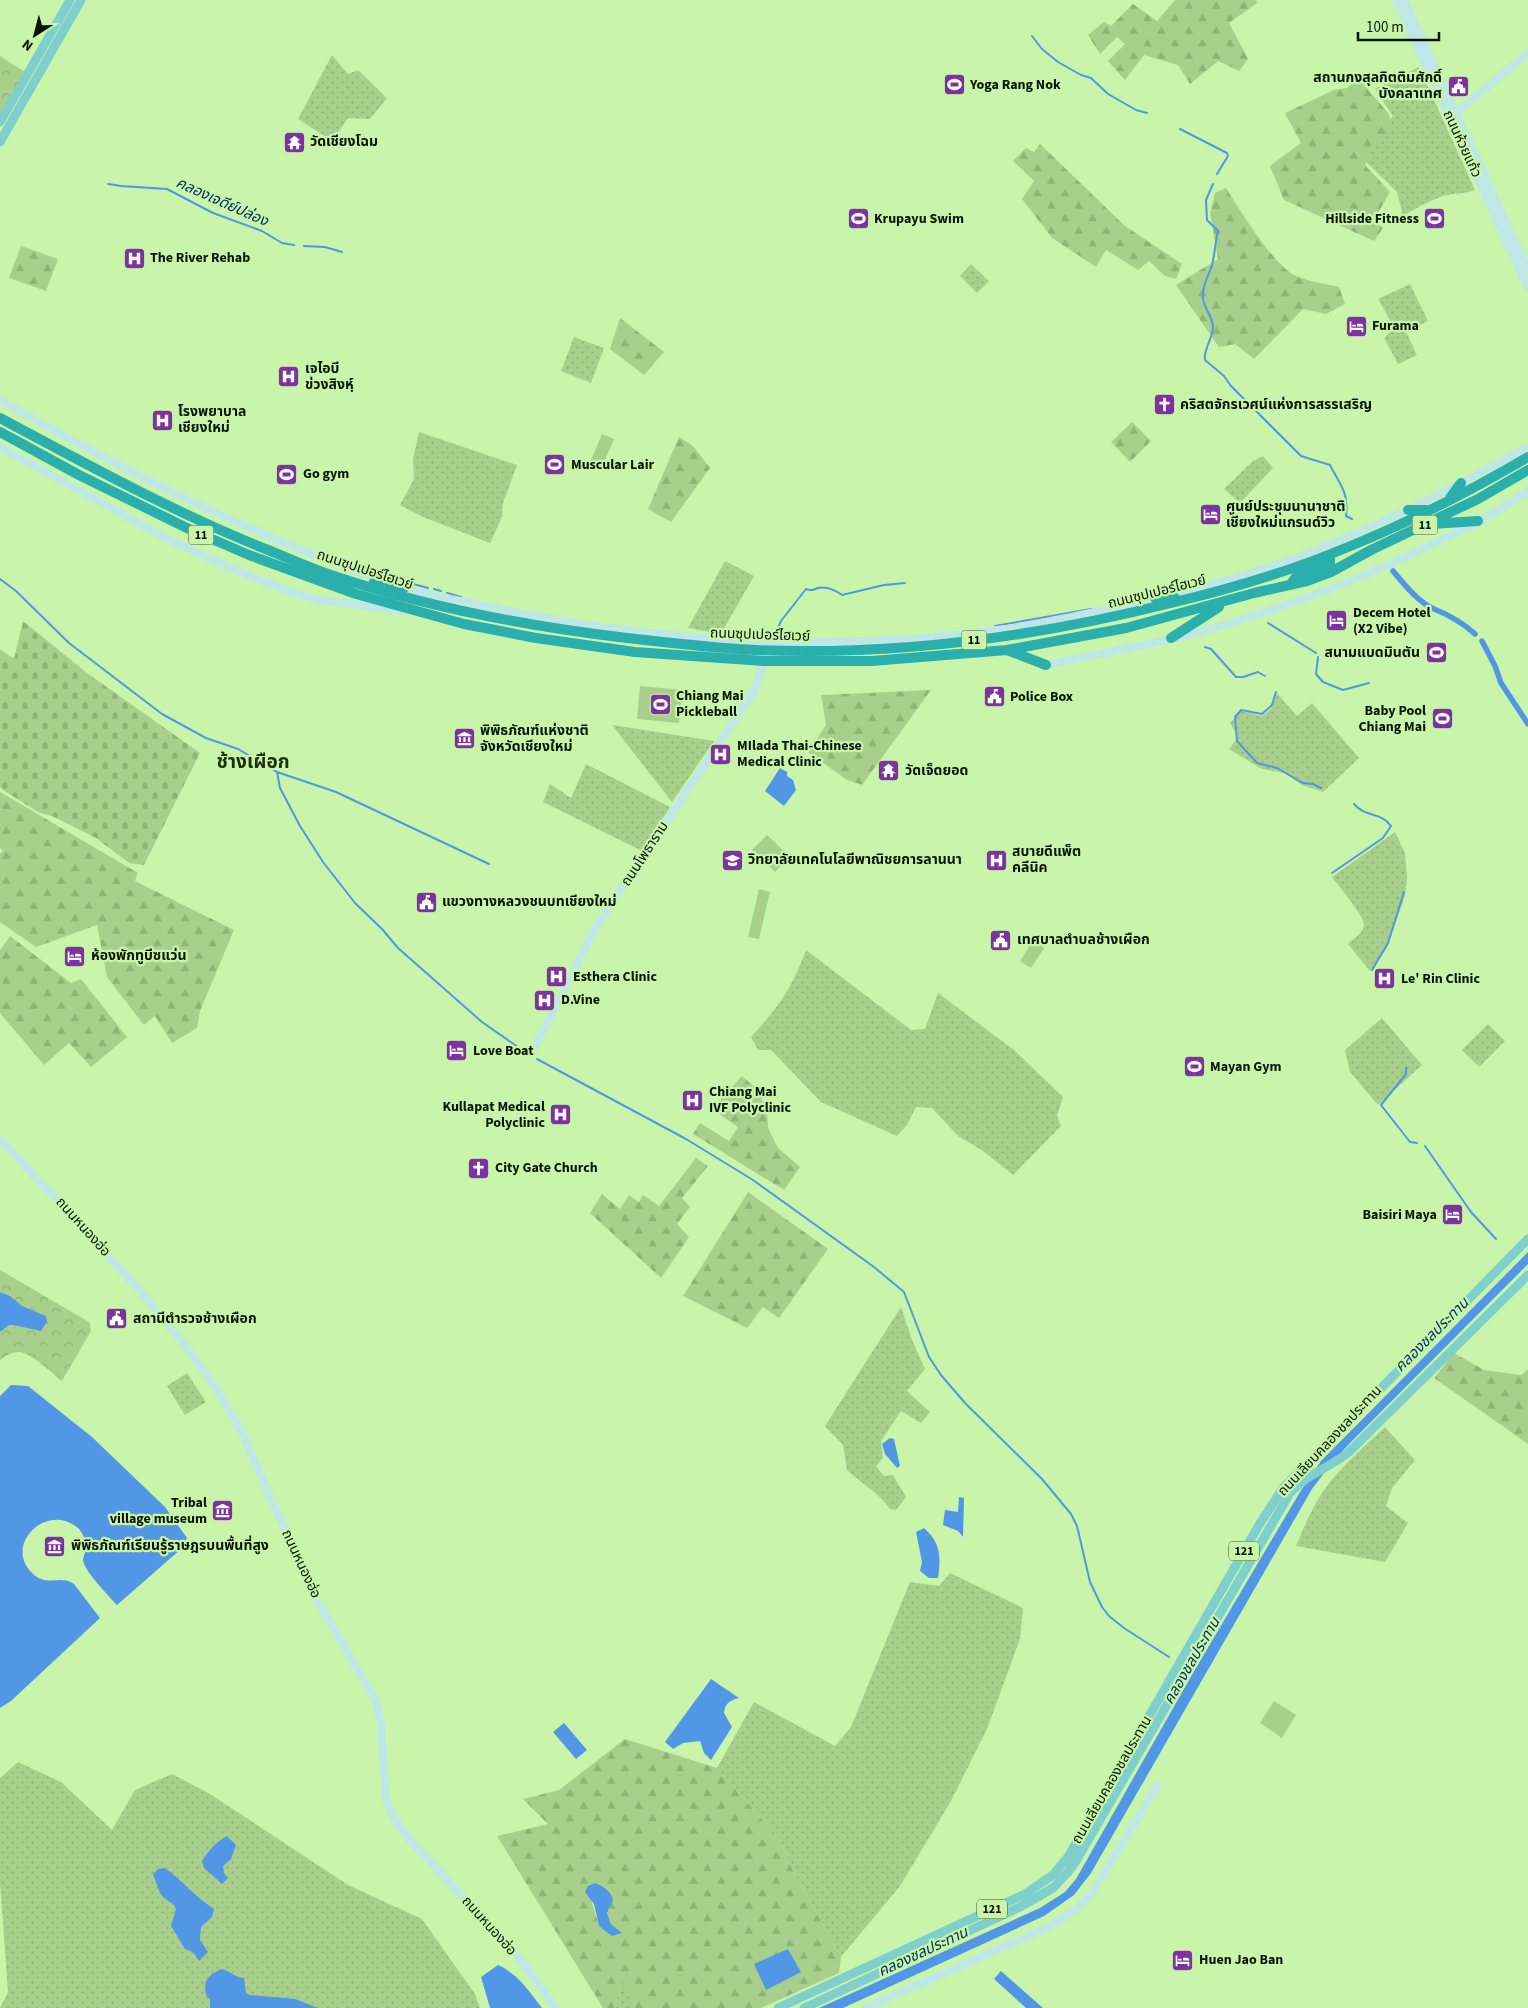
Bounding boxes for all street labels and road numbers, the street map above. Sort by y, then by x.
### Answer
street label: ถนนห้วยแก้ว [1438,107,1486,181]
road number: 11 [1412,516,1438,534]
road number: 11 [188,526,214,544]
street label: ถนนซุปเปอร์ไฮเวย์ [314,545,416,595]
street label: ถนนซุปเปอร์ไฮเวย์ [1106,570,1208,614]
street label: ถนนซุปเปอร์ไฮเวย์ [710,623,811,647]
road number: 11 [962,630,986,650]
street label: ถนนโพธาราม [617,818,673,890]
street label: ถนนหนองฮ่อ [51,1193,115,1261]
street label: ถนนเลียบคลองชลประทาน [1273,1381,1387,1501]
street label: ถนนหนองฮ่อ [276,1526,326,1602]
road number: 121 [1229,1542,1259,1560]
street label: ถนนเลียบคลองชลประทาน [1067,1712,1157,1848]
street label: ถนนหนองฮ่อ [457,1892,521,1960]
road number: 121 [977,1900,1007,1918]

